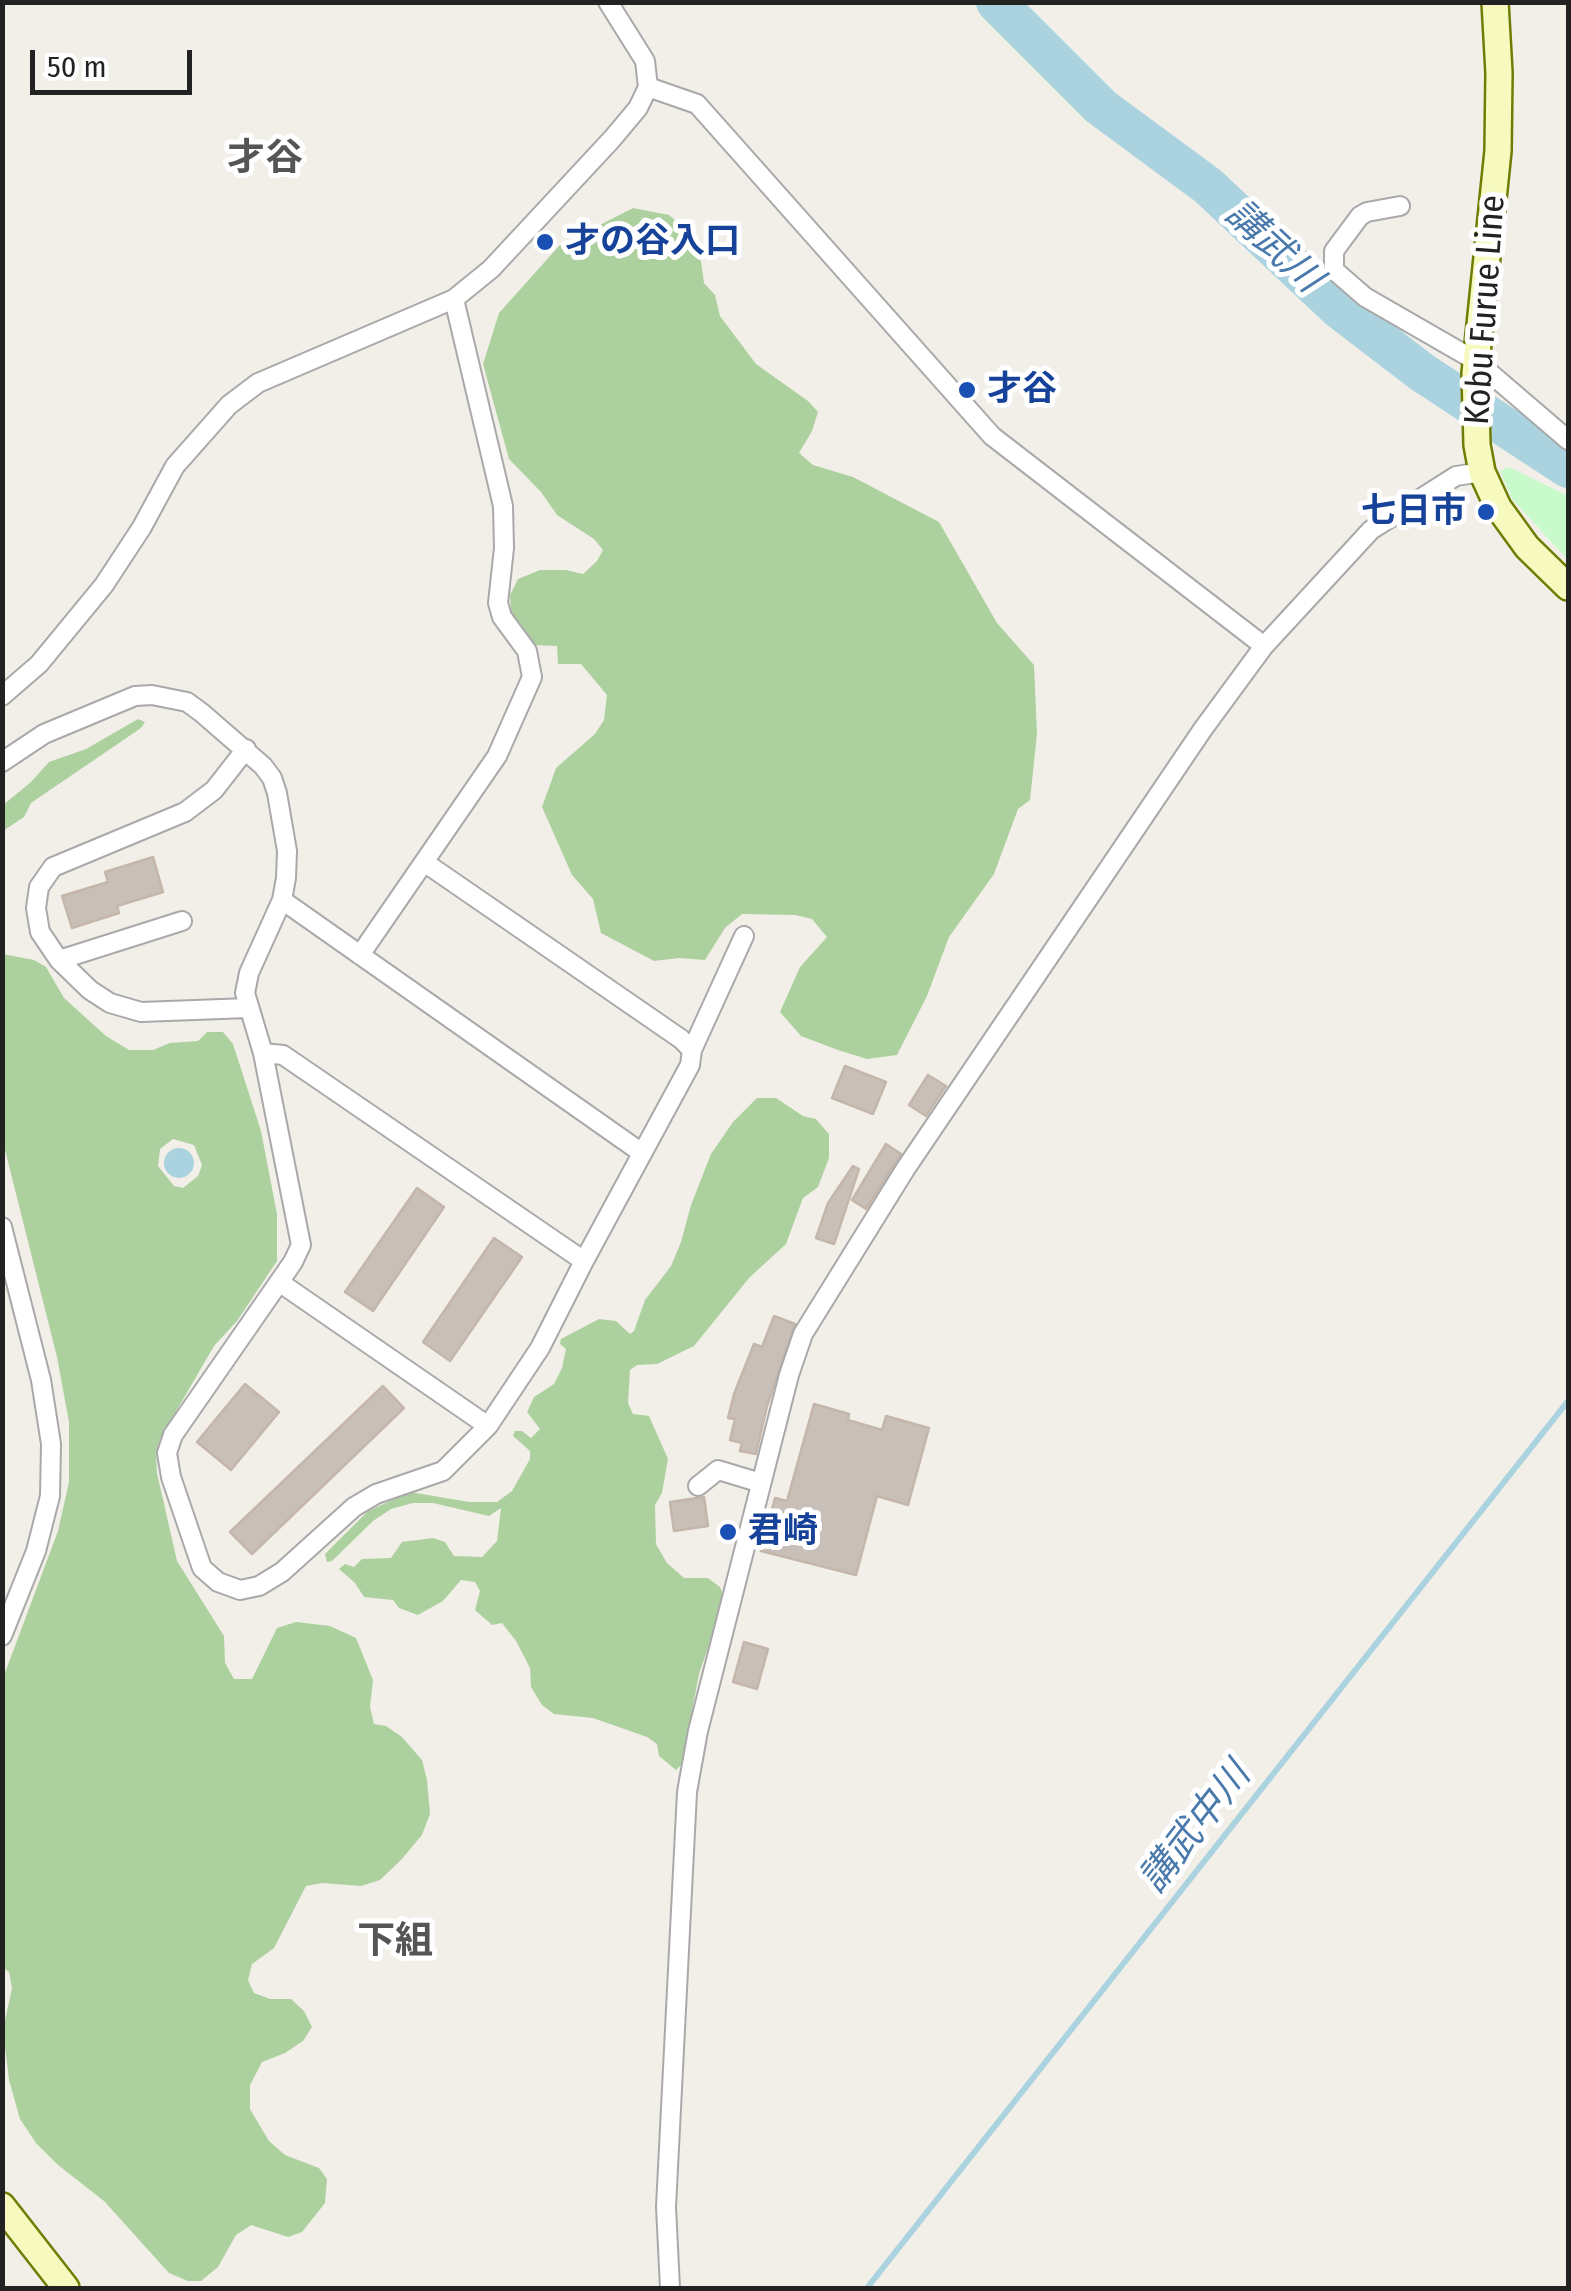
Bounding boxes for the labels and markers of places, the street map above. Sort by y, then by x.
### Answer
place label: 才の谷入口 [565,221,740,263]
marker: 才の谷入口 [534,231,556,253]
place label: 才谷 [987,369,1057,411]
marker: 才谷 [956,379,978,401]
place label: 七日市 [1361,491,1466,533]
marker: 七日市 [1475,501,1497,523]
place label: 君崎 [748,1511,818,1553]
marker: 君崎 [717,1521,739,1543]

